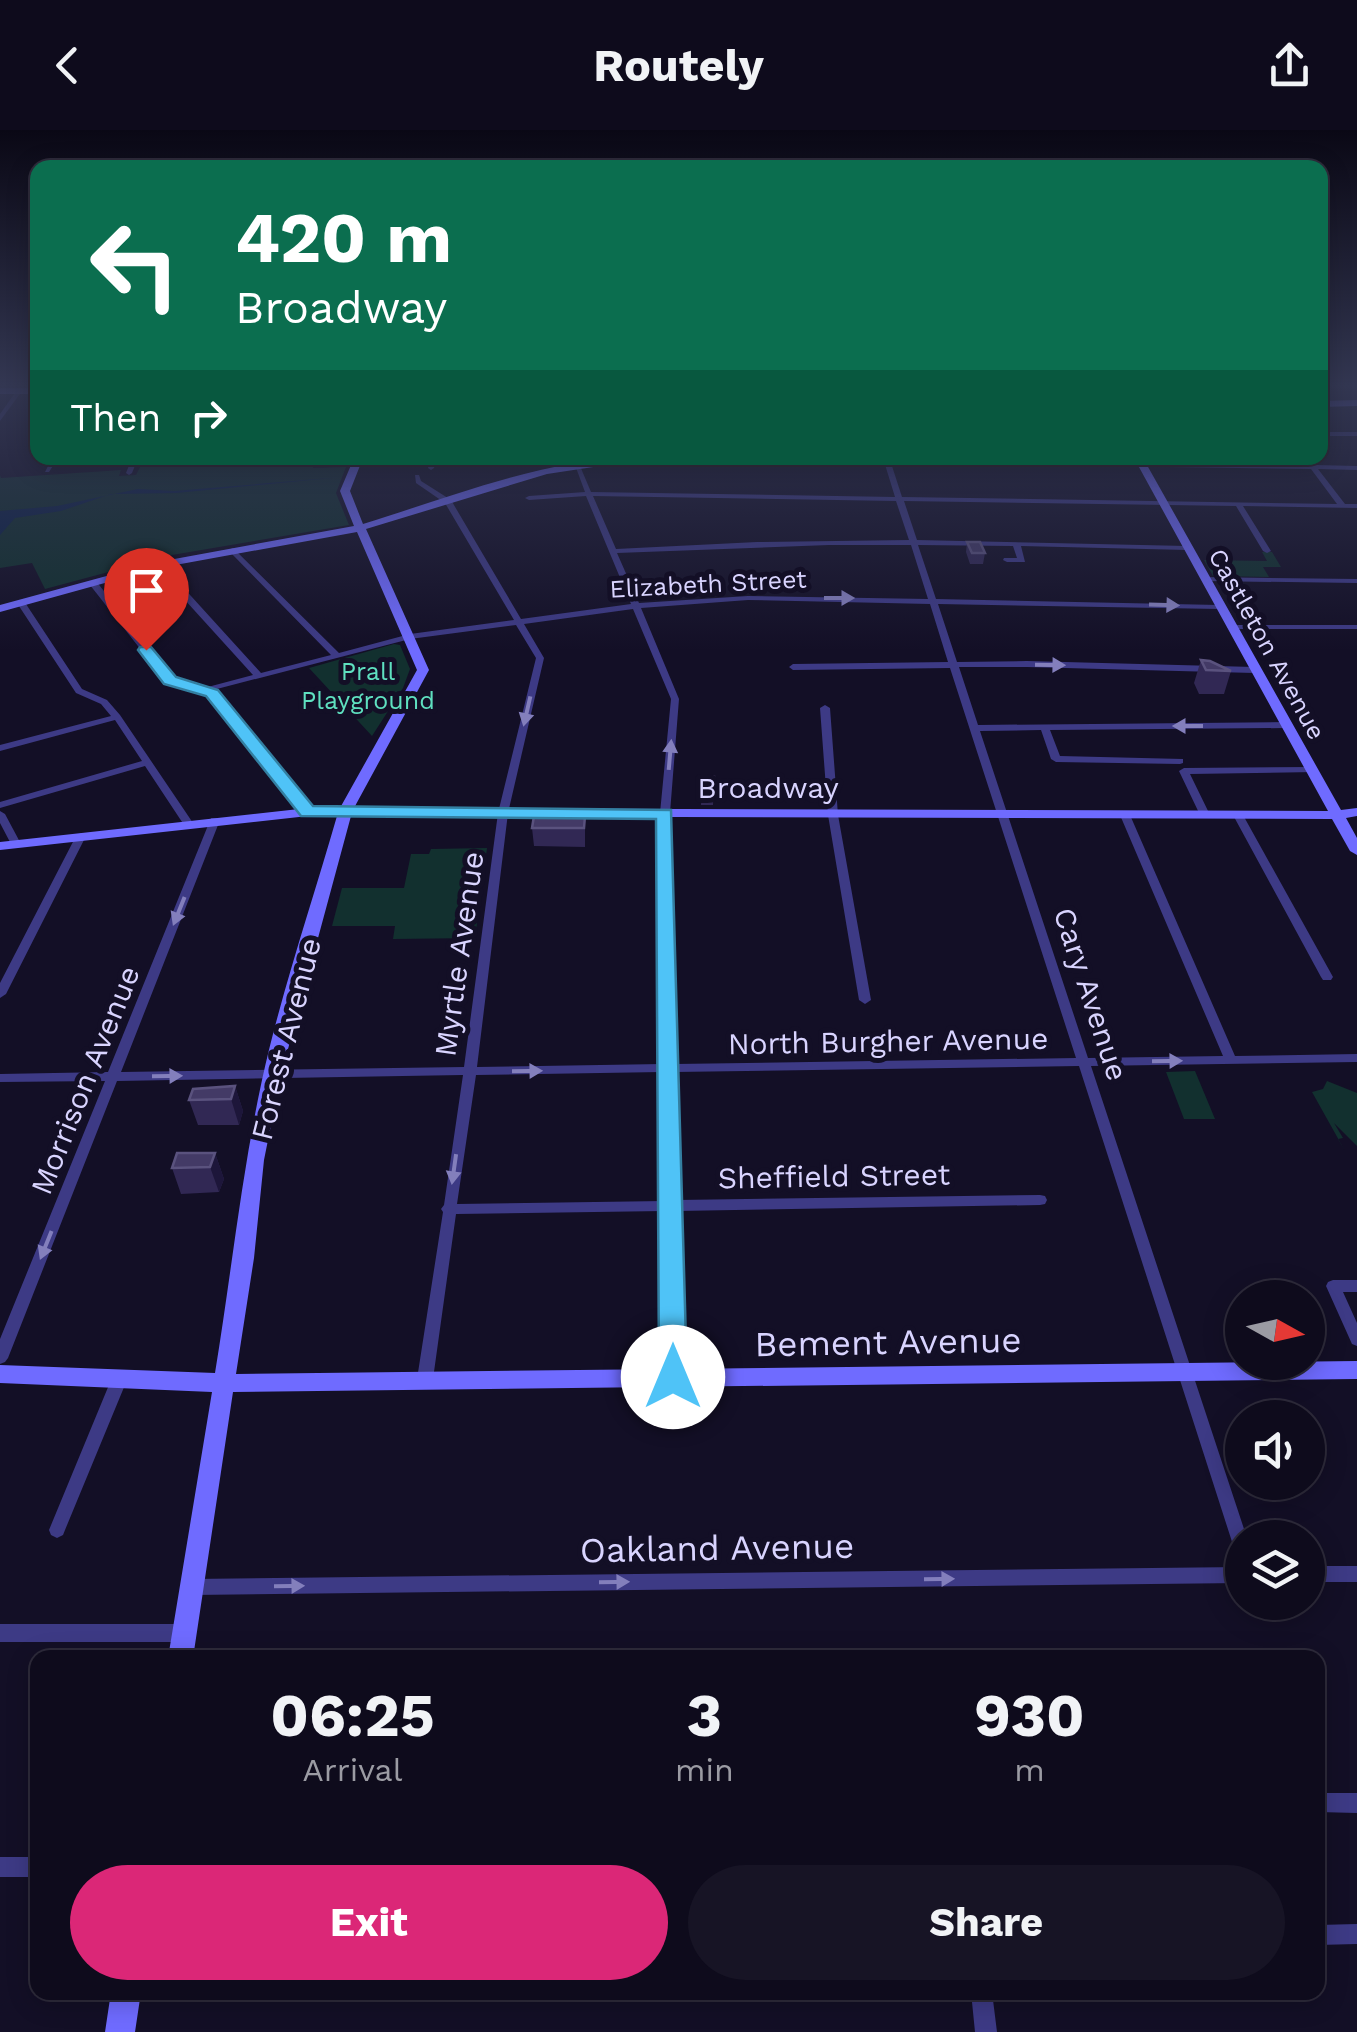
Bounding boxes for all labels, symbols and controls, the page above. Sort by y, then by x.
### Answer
icon: back [40,38,95,93]
icon: share [1262,38,1317,93]
text: Routely [593,39,764,92]
text: 420 m [235,197,452,279]
icon: left [70,200,200,330]
text: Broadway [235,281,447,334]
icon: right [181,390,236,445]
text: Then [70,396,161,440]
street label: Castleton Avenue [1203,544,1331,744]
pin [104,548,189,651]
icon: arrive [119,563,174,618]
street label: Elizabeth Street [609,564,808,604]
one-way arrow [823,590,855,606]
one-way arrow [1148,598,1180,614]
park label: Prall Playground [301,657,435,715]
one-way arrow [1035,657,1067,673]
one-way arrow [519,696,534,727]
one-way arrow [1171,718,1203,734]
one-way arrow [662,738,678,770]
street label: Broadway [697,770,839,805]
street label: Myrtle Avenue [427,849,491,1059]
one-way arrow [171,896,186,926]
street label: Cary Avenue [1047,903,1135,1085]
street label: Forest Avenue [244,934,328,1144]
street label: Morrison Avenue [23,961,147,1199]
street label: North Burgher Avenue [727,1021,1049,1061]
one-way arrow [1152,1053,1184,1069]
one-way arrow [512,1063,544,1079]
one-way arrow [152,1068,184,1084]
one-way arrow [445,1154,461,1186]
street label: Sheffield Street [718,1156,951,1196]
one-way arrow [37,1230,53,1260]
north arrow [1225,1280,1325,1380]
map controls [1225,1280,1325,1620]
street label: Bement Avenue [754,1319,1022,1365]
position arrow [621,1325,725,1429]
button: sound [1225,1400,1325,1500]
button: layers [1225,1520,1325,1620]
street label: Oakland Avenue [580,1525,854,1571]
one-way arrow [924,1570,956,1586]
one-way arrow [599,1574,631,1590]
one-way arrow [274,1578,306,1594]
text: 06:25 [270,1680,435,1751]
text: 3 [687,1680,722,1751]
text: 930 [974,1680,1085,1751]
text: Arrival [303,1751,402,1789]
text: min [675,1751,734,1789]
text: m [1014,1751,1045,1789]
button: Exit [70,1865,668,1980]
button: Share [688,1865,1285,1980]

